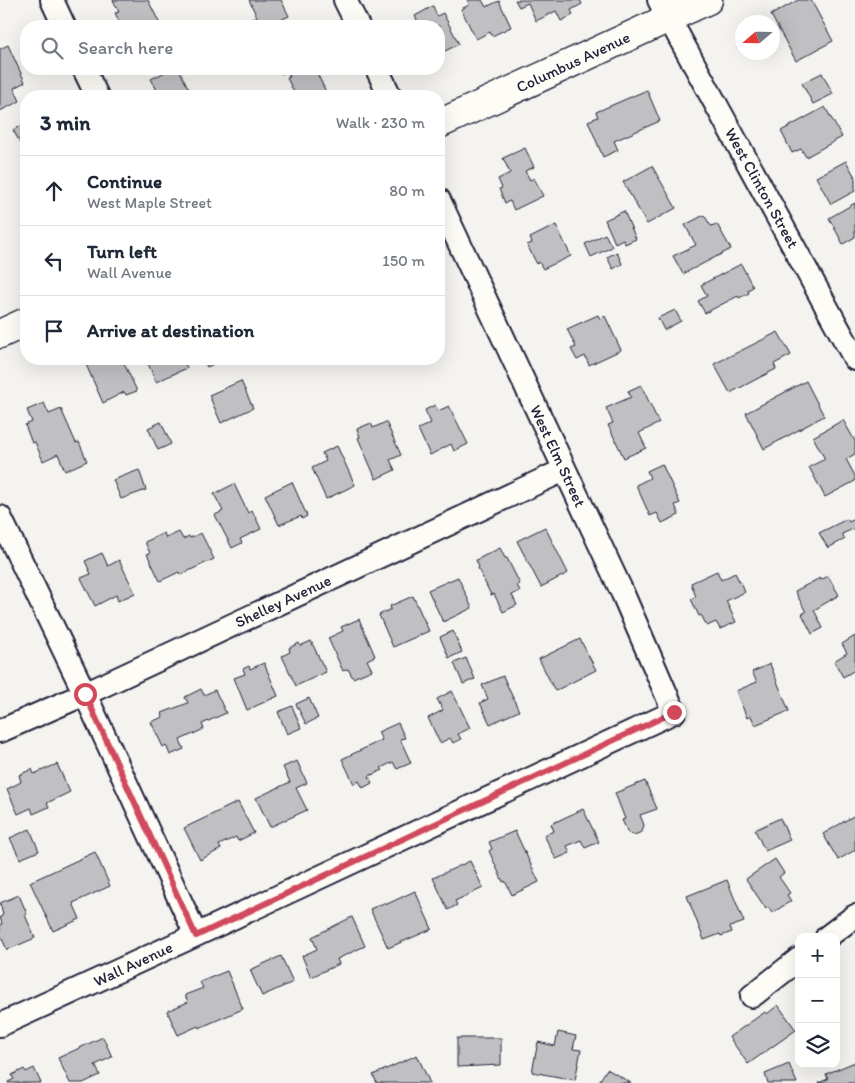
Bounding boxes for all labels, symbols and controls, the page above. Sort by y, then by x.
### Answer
north arrow [735,15,780,60]
search box [20,20,445,75]
street label: Columbus Avenue [513,27,633,97]
icon: search [38,34,66,62]
text: Search here [78,36,173,59]
text: 3 min [40,110,90,135]
text: Walk · 230 m [336,113,425,132]
street label: West Clinton Street [721,125,803,251]
text: Continue [87,170,162,193]
icon: ahead [40,177,68,205]
text: 80 m [389,181,425,200]
text: West Maple Street [87,193,212,212]
text: Turn left [87,240,157,263]
icon: left [40,247,68,275]
text: 150 m [382,251,425,270]
text: Wall Avenue [87,263,172,282]
icon: arrive [40,317,68,345]
text: Arrive at destination [87,319,254,342]
street label: West Elm Street [526,402,590,510]
street label: Shelley Avenue [232,570,334,632]
route start [74,683,97,706]
route end [663,701,686,724]
map controls [795,933,840,1068]
button: + [795,933,840,978]
street label: Wall Avenue [91,937,175,991]
button: − [795,978,840,1023]
button: layers [795,1023,840,1068]

